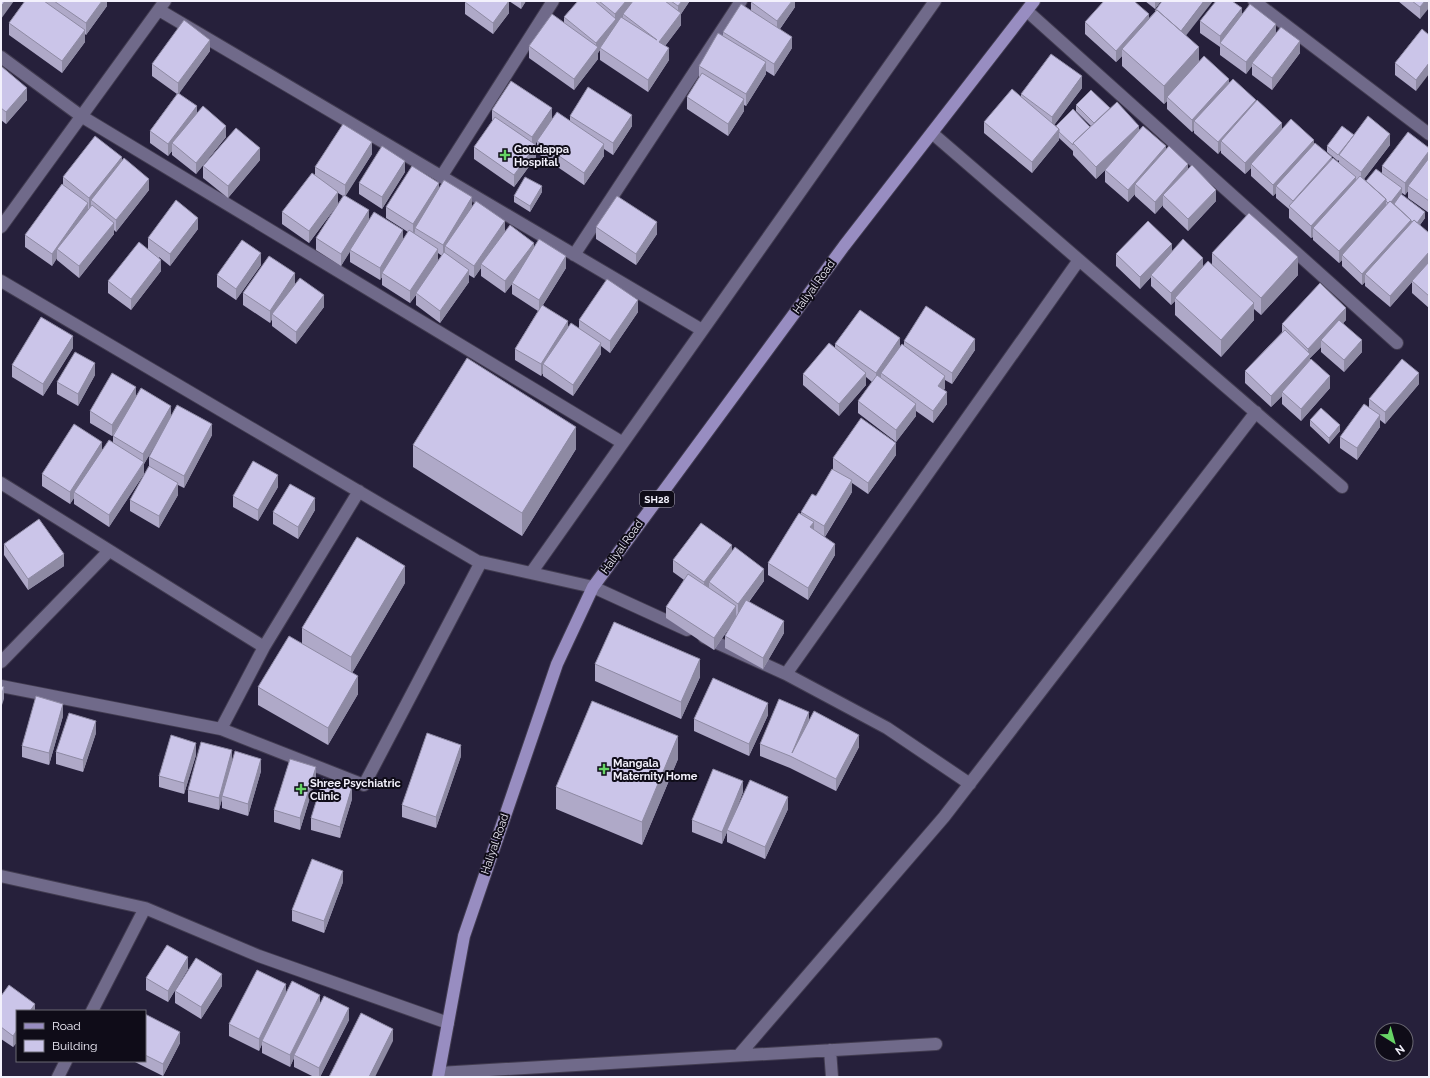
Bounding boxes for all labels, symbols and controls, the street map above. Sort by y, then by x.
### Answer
place label: Goudappa Hospital [514,143,569,169]
marker: Goudappa Hospital [499,149,511,161]
street label: Haliyal Road [790,258,838,316]
road number: SH28 [640,491,674,507]
street label: Haliyal Road [598,518,646,576]
place label: Mangala Maternity Home [613,757,698,783]
marker: Mangala Maternity Home [598,763,610,775]
place label: Shree Psychiatric Clinic [310,777,401,803]
marker: Shree Psychiatric Clinic [295,783,307,795]
street label: Haliyal Road [479,812,511,876]
legend [16,1010,146,1062]
text: Road [52,1019,81,1033]
north arrow [1374,1022,1414,1062]
text: Building [52,1039,98,1053]
text: N [1392,1042,1407,1057]

